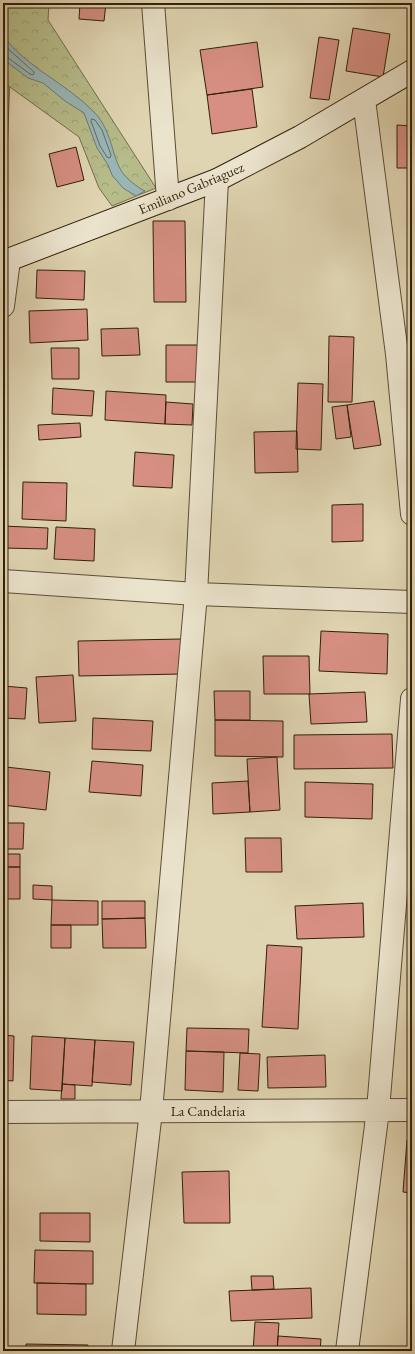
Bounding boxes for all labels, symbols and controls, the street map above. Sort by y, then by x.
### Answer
street label: Emiliano Gabriaguez [136,157,247,218]
street label: La Candelaria [171,1102,246,1120]

